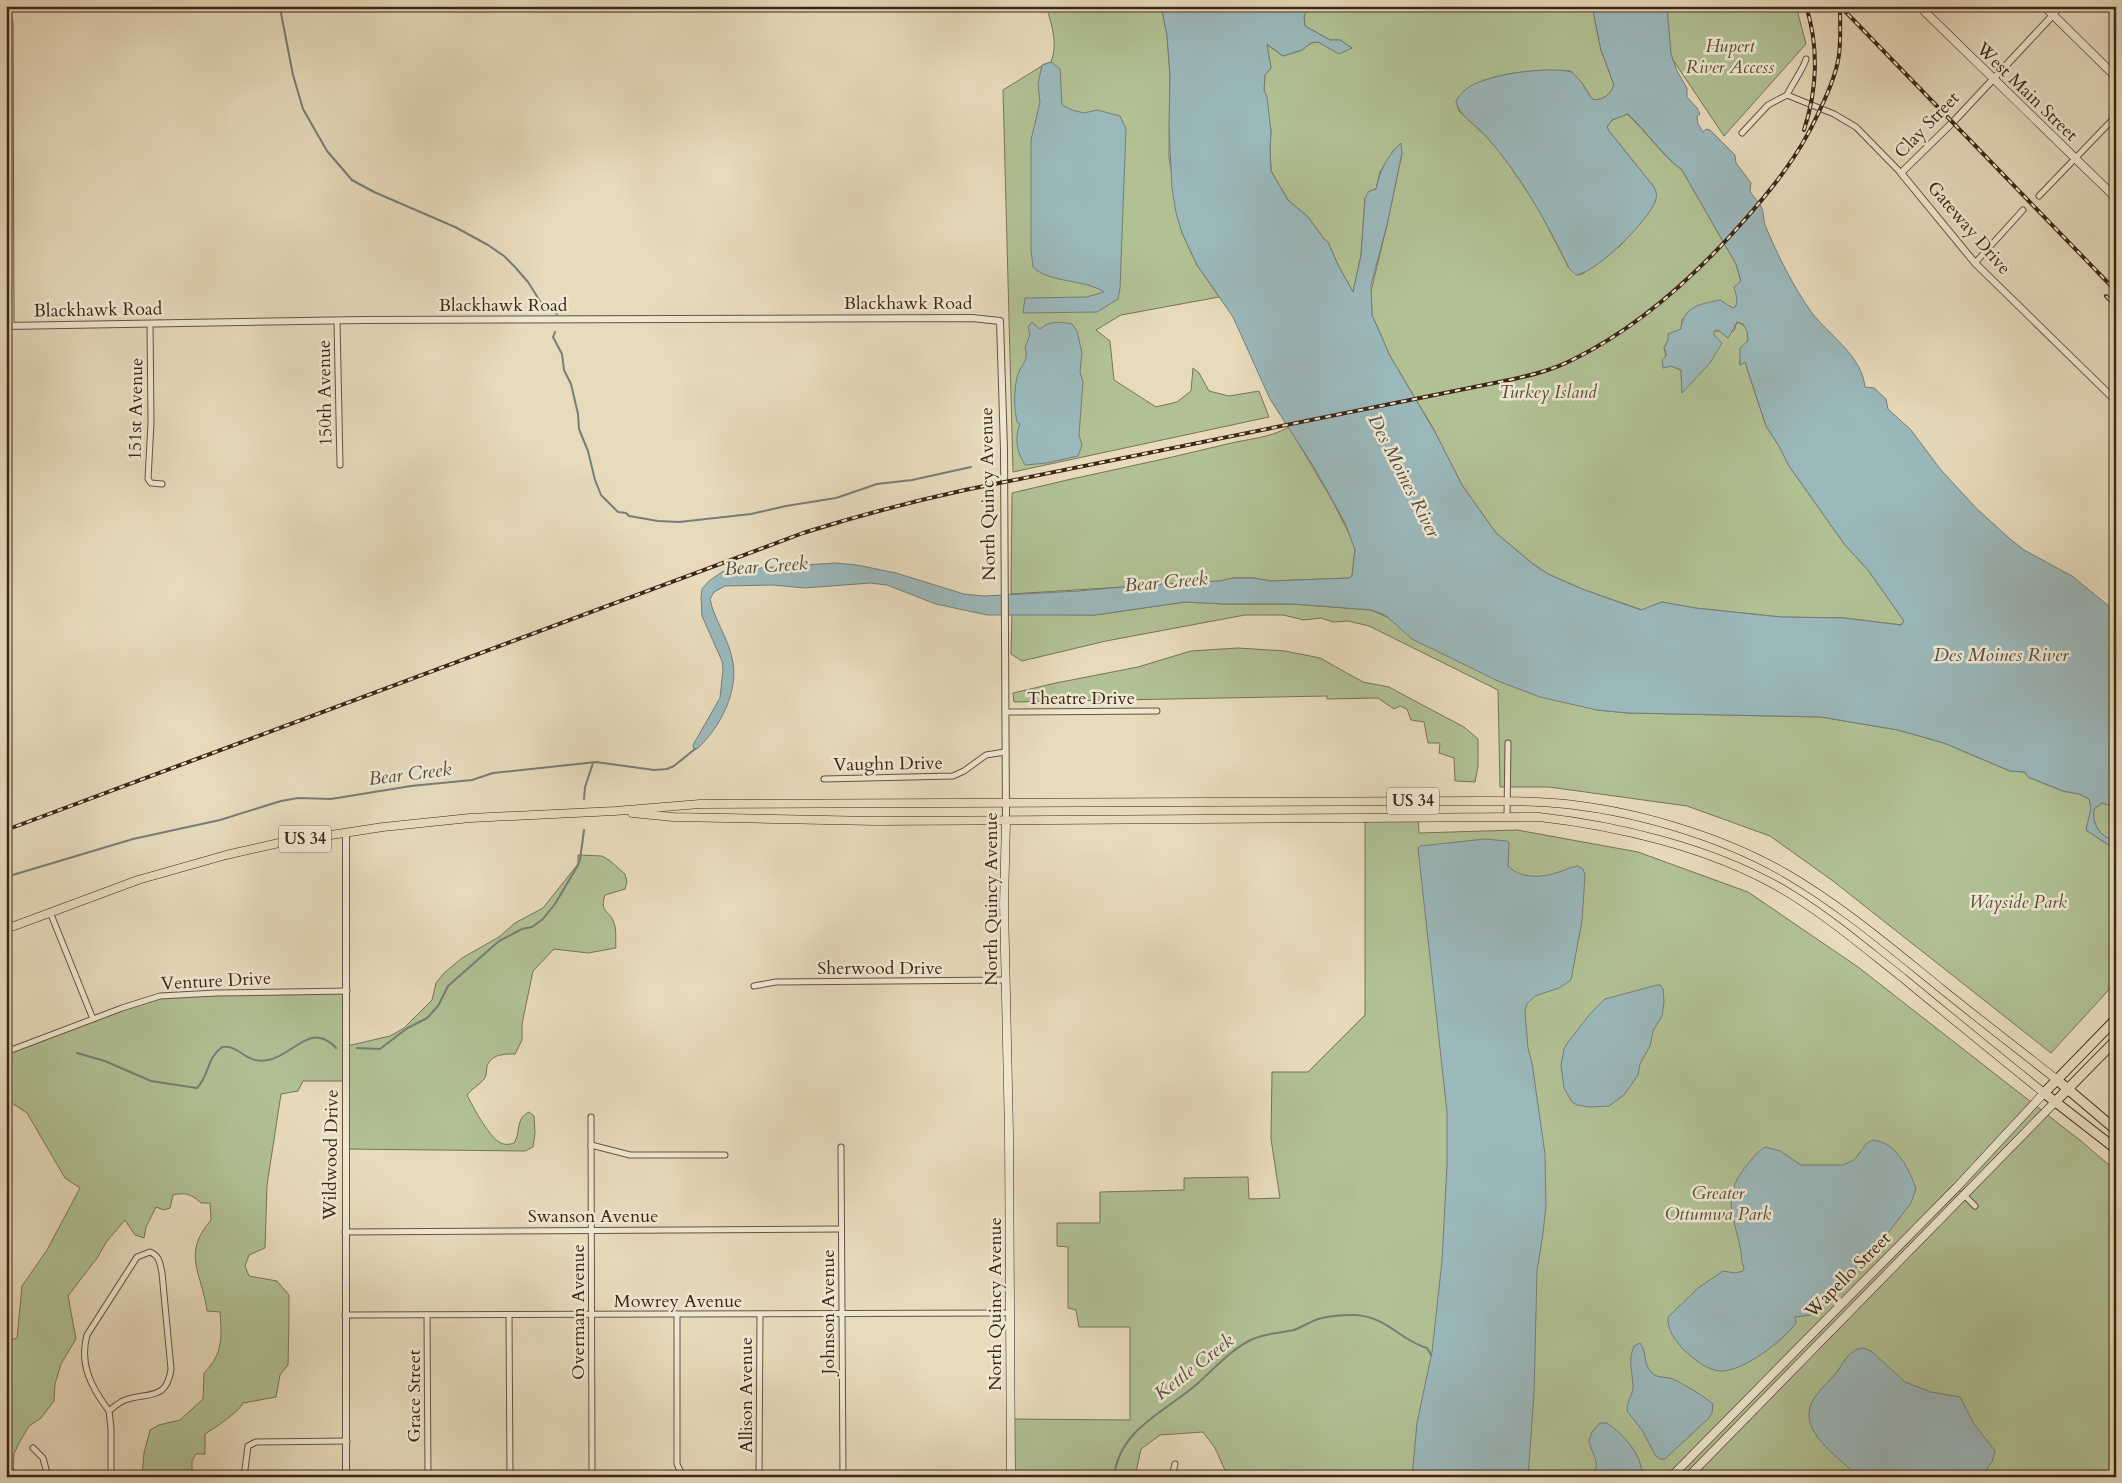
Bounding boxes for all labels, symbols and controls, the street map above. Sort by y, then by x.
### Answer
park label: Hupert River Access [1686,34,1774,80]
street label: West Main Street [1970,36,2084,147]
street label: Clay Street [1889,86,1965,164]
street label: Gateway Drive [1922,176,2016,280]
street label: Blackhawk Road [844,291,973,316]
street label: Blackhawk Road [439,293,568,318]
street label: Blackhawk Road [34,296,163,324]
street label: 150th Avenue [312,340,338,446]
street label: 151st Avenue [123,358,149,460]
park label: Turkey Island [1499,380,1598,405]
street label: North Quincy Avenue [974,407,1002,581]
water label: Des Moines River [1362,410,1447,543]
water label: Bear Creek [723,550,809,582]
water label: Bear Creek [1123,565,1209,599]
water label: Des Moines River [1934,642,2069,668]
street label: Theatre Drive [1027,686,1135,711]
street label: Vaughn Drive [833,751,943,777]
water label: Bear Creek [367,756,454,792]
road number: US 34 [1387,788,1439,814]
street label: North Quincy Avenue [979,812,1004,986]
road number: US 34 [279,826,331,852]
park label: Wayside Park [1969,890,2067,915]
street label: Sherwood Drive [817,956,943,981]
street label: Venture Drive [160,966,272,996]
street label: Wildwood Drive [317,1089,345,1222]
park label: Greater Ottumwa Park [1665,1181,1771,1227]
street label: Swanson Avenue [528,1204,658,1229]
street label: North Quincy Avenue [983,1217,1008,1391]
street label: Wapello Street [1799,1226,1897,1324]
street label: Overman Avenue [566,1244,591,1380]
street label: Johnson Avenue [816,1249,841,1378]
street label: Mowrey Avenue [614,1289,742,1314]
water label: Kettle Creek [1149,1327,1240,1406]
street label: Allison Avenue [734,1337,759,1453]
street label: Grace Street [402,1349,427,1443]

